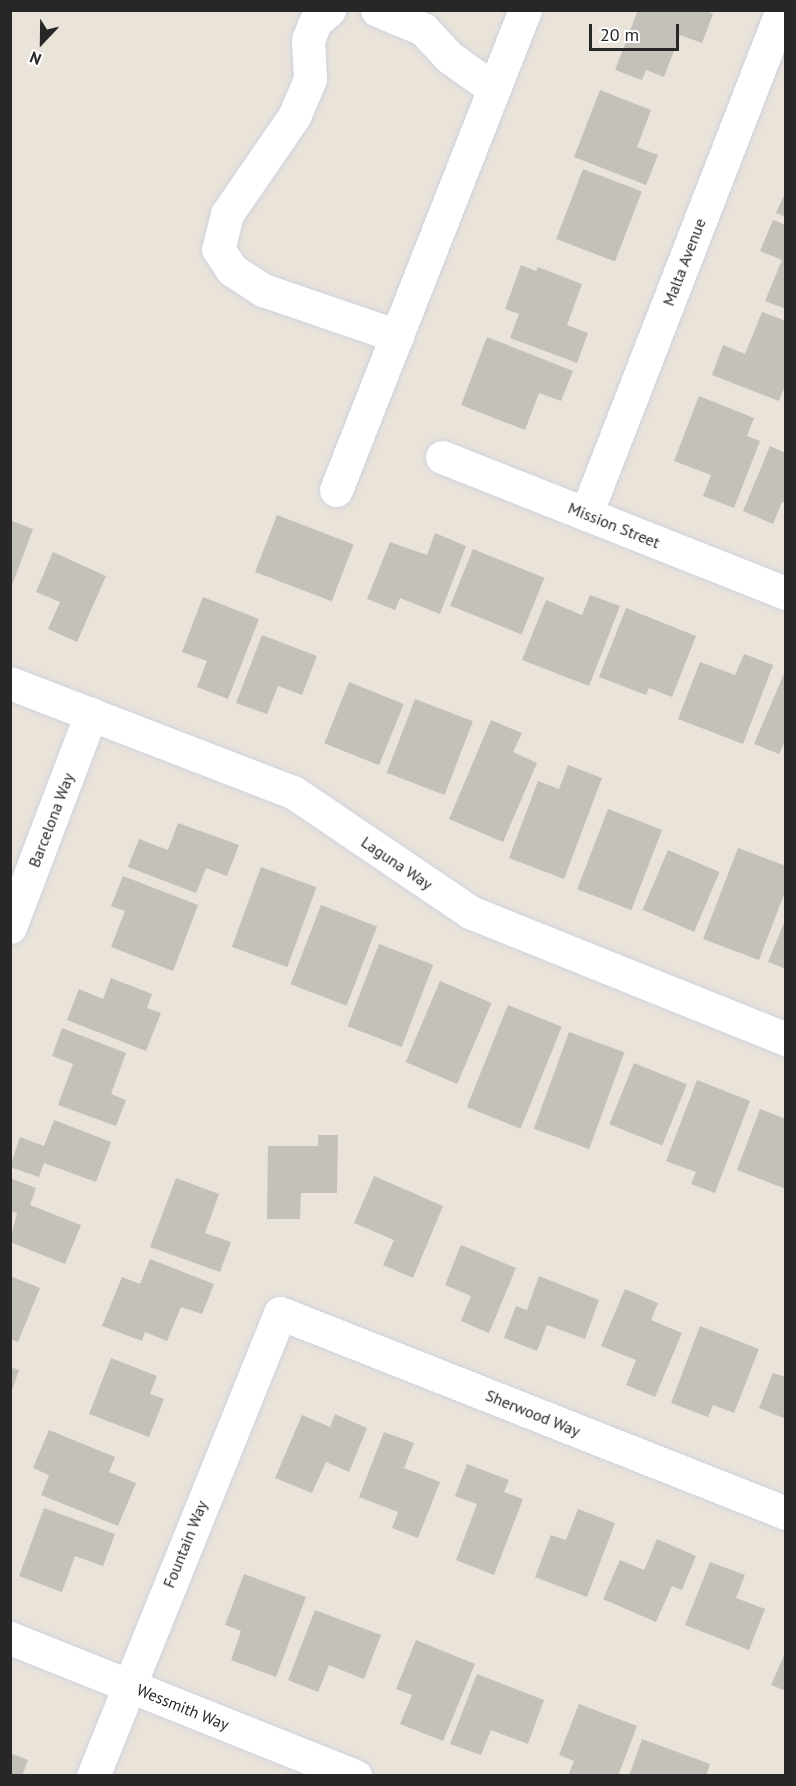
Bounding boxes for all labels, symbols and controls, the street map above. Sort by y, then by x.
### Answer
north arrow [12,12,72,72]
scale bar [592,12,682,50]
text: 20 m [600,23,639,46]
text: N [27,47,44,70]
street label: Malta Avenue [658,215,710,309]
street label: Mission Street [565,498,663,552]
street label: Barcelona Way [24,770,78,870]
street label: Laguna Way [358,832,436,894]
street label: Sherwood Way [483,1385,583,1441]
street label: Fountain Way [159,1497,211,1591]
street label: Wessmith Way [134,1680,232,1734]

